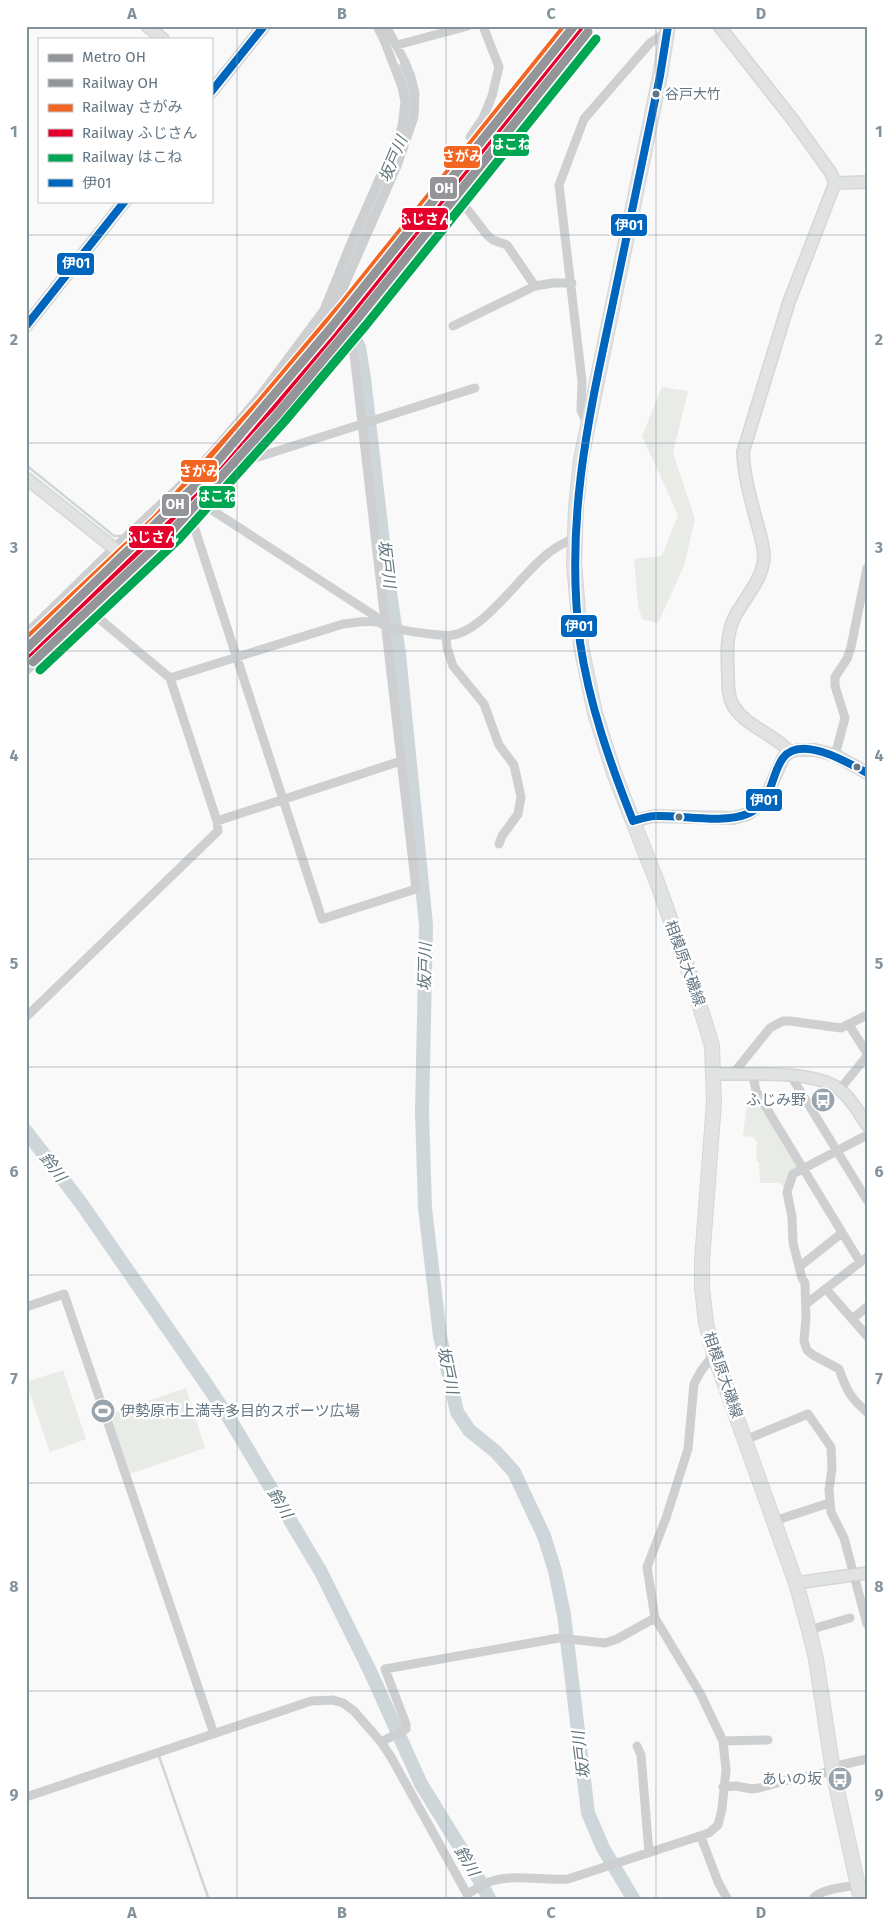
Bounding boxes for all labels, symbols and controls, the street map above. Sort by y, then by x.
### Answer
text: A [126,4,137,23]
text: B [337,4,347,23]
text: C [546,4,556,23]
text: D [756,4,766,23]
legend [38,38,212,202]
text: Metro OH [82,48,146,66]
text: Railway OH [82,74,158,92]
place label: 谷戸大竹 [665,86,721,103]
marker: 谷戸大竹 [651,89,661,99]
text: Railway さがみ [82,98,183,116]
text: 1 [10,122,18,141]
text: 1 [875,122,883,141]
text: Railway ふじさん [82,124,198,142]
water label: 坂戸川 [375,131,412,185]
line badge: はこね [492,133,530,157]
text: はこね [490,136,532,153]
line badge: さがみ [443,145,481,169]
text: Railway はこね [82,148,183,166]
text: さがみ [441,148,483,165]
text: 伊01 [82,174,112,192]
line badge: OH [429,176,458,200]
text: OH [435,180,454,197]
line badge: ふじさん [401,207,449,231]
text: ふじさん [397,211,453,228]
line badge: 伊01 [610,213,648,237]
text: 伊01 [615,217,643,234]
line badge: 伊01 [56,252,95,276]
text: 伊01 [62,255,90,272]
text: 2 [10,330,18,349]
text: 2 [875,330,883,349]
line badge: さがみ [180,459,218,483]
text: さがみ [178,463,220,480]
line badge: はこね [198,485,236,509]
text: はこね [196,488,238,505]
line badge: OH [161,493,190,517]
text: OH [166,496,185,513]
line badge: ふじさん [128,525,175,549]
text: ふじさん [123,529,179,546]
text: 3 [9,538,18,557]
text: 3 [874,538,883,557]
water label: 坂戸川 [375,539,400,591]
line badge: 伊01 [560,614,598,638]
text: 伊01 [565,618,593,635]
text: 4 [9,746,19,765]
text: 4 [874,746,884,765]
unlabelled marker [852,762,862,772]
line badge: 伊01 [745,788,783,812]
text: 伊01 [750,792,778,809]
unlabelled marker [674,812,684,822]
street label: 相模原大磯線 [661,918,709,1008]
water label: 坂戸川 [415,941,435,991]
text: 5 [10,954,19,973]
text: 5 [875,954,884,973]
bus stop icon: ふじみ野 [810,1087,836,1113]
place label: ふじみ野 [746,1091,806,1109]
water label: 鈴川 [36,1148,71,1187]
text: 6 [9,1162,19,1181]
text: 6 [874,1162,884,1181]
street label: 相模原大磯線 [700,1330,746,1420]
water label: 坂戸川 [434,1345,463,1397]
text: 7 [10,1369,18,1388]
text: 7 [875,1369,883,1388]
sports icon: 伊勢原市上満寺多目的スポーツ広場 [90,1398,116,1424]
place label: 伊勢原市上満寺多目的スポーツ広場 [120,1402,360,1420]
water label: 鈴川 [264,1484,297,1523]
text: 8 [9,1577,19,1596]
text: 8 [874,1577,884,1596]
water label: 坂戸川 [568,1728,593,1780]
bus stop icon: あいの坂 [827,1766,853,1792]
place label: あいの坂 [762,1770,822,1788]
text: 9 [10,1785,19,1804]
text: 9 [875,1785,884,1804]
water label: 鈴川 [451,1842,484,1881]
text: A [126,1903,137,1922]
text: B [337,1903,347,1922]
text: C [546,1903,556,1922]
text: D [756,1903,766,1922]

